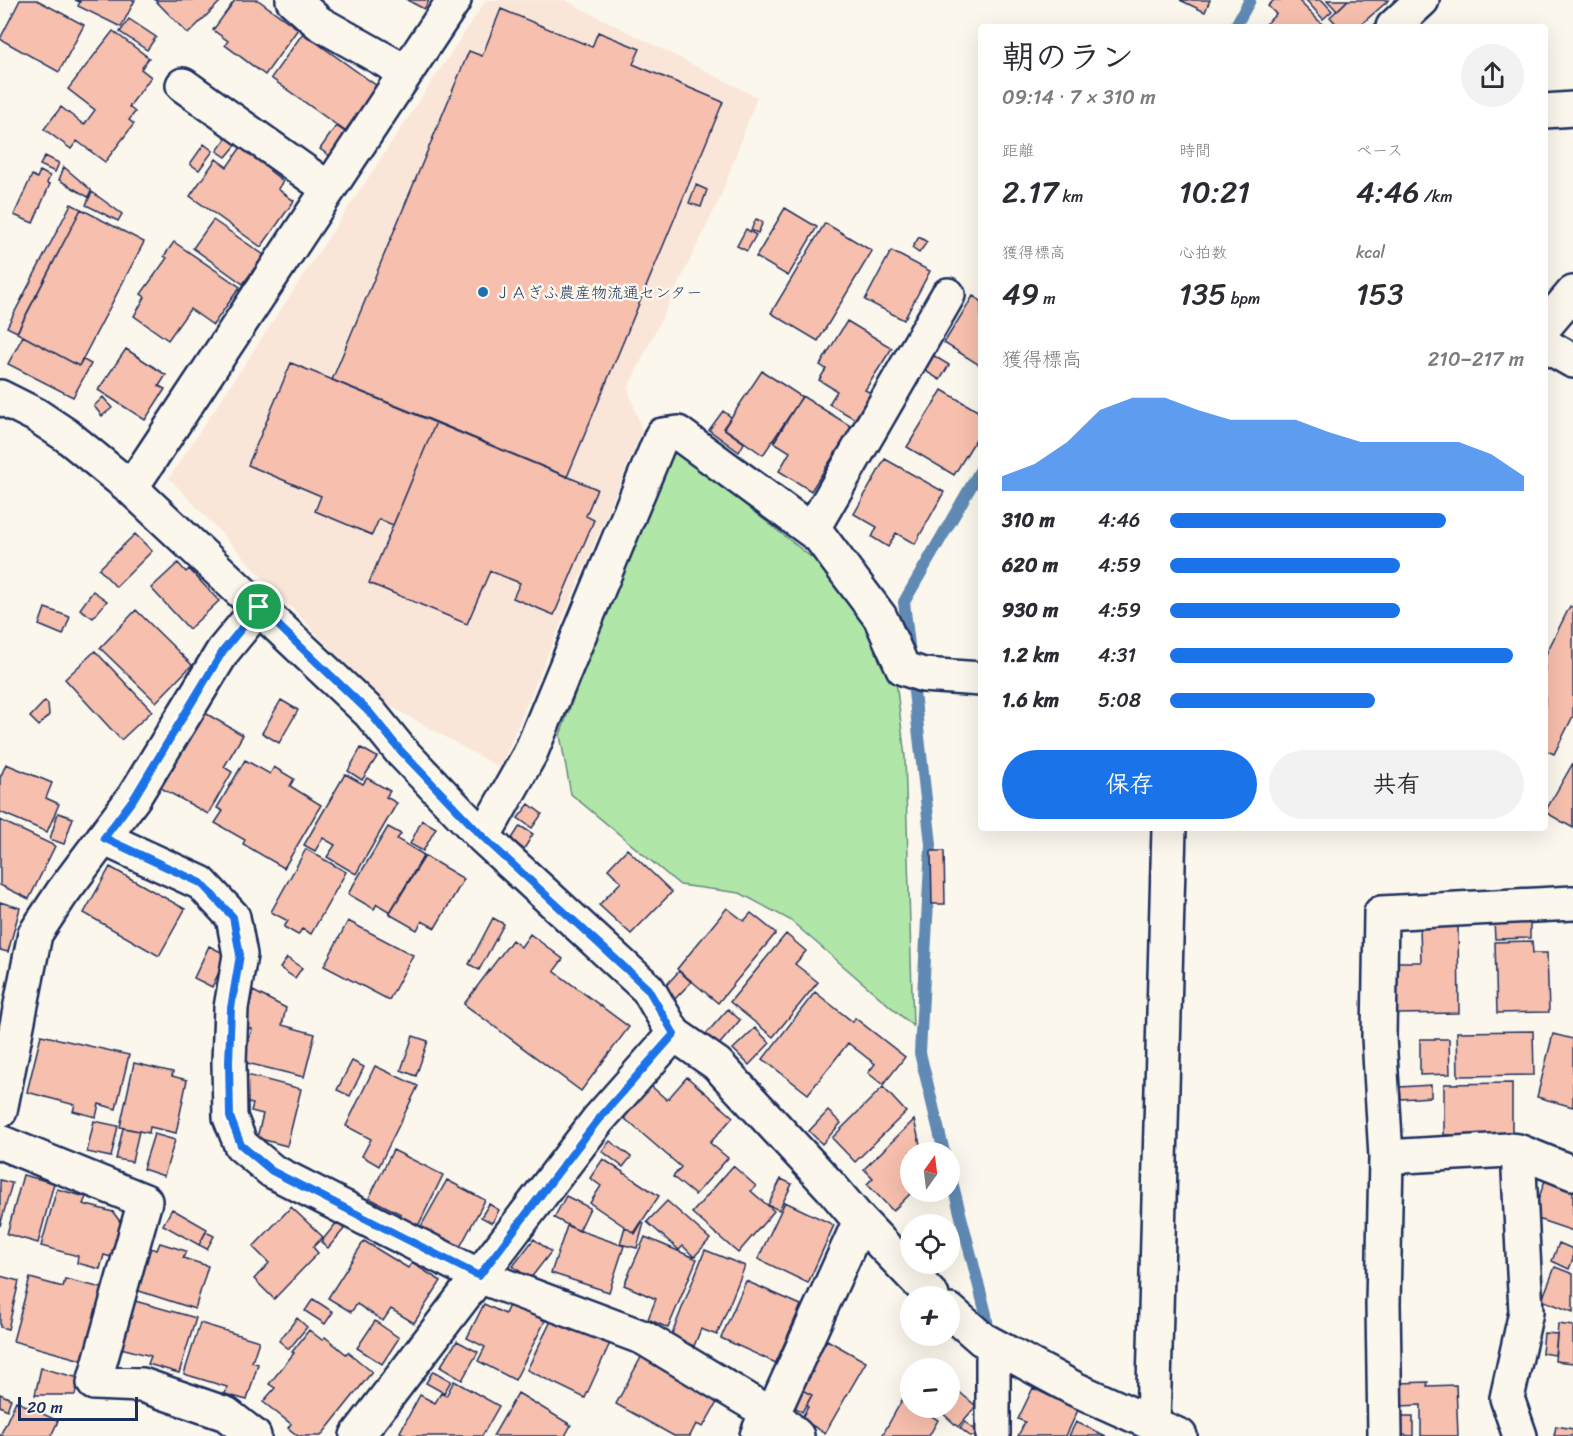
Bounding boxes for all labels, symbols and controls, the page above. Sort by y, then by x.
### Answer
text: 朝のラン [1002,28,1134,86]
button: share [1461,44,1524,107]
text: 09:14 · 7 × 310 m [1002,80,1156,115]
text: 距離 [1002,136,1034,165]
text: 時間 [1179,136,1211,165]
text: ペース [1356,136,1403,165]
text: 2.17 [1002,165,1058,219]
text: 10:21 [1179,165,1250,219]
text: 4:46 [1356,165,1420,219]
text: km [1058,182,1083,211]
text: /km [1420,182,1453,211]
text: 獲得標高 [1002,238,1066,267]
text: 心拍数 [1179,238,1227,267]
text: kcal [1356,238,1385,267]
text: 49 [1002,267,1039,321]
text: 135 [1179,267,1227,321]
text: 153 [1356,267,1404,321]
place label: ＪＡぎふ農産物流通センター [495,278,702,307]
text: m [1039,284,1056,313]
text: bpm [1227,284,1260,313]
marker: ＪＡぎふ農産物流通センター [476,285,490,299]
text: 獲得標高 [1002,342,1082,377]
text: 210–217 m [1428,342,1524,377]
text: 310 m [1002,503,1055,538]
text: 4:46 [1098,503,1140,538]
text: 620 m [1002,548,1058,583]
text: 4:59 [1098,548,1141,583]
pin [233,581,284,632]
icon: arrive [242,590,275,623]
text: 930 m [1002,593,1058,628]
text: 4:59 [1098,593,1141,628]
text: 1.2 km [1002,638,1059,673]
text: 4:31 [1098,638,1136,673]
text: 1.6 km [1002,683,1059,718]
text: 5:08 [1098,683,1141,718]
button: 保存 [1002,750,1257,819]
button: 共有 [1269,750,1524,819]
north arrow [900,1142,960,1202]
map controls [900,1142,960,1418]
button: locate [900,1214,960,1274]
button: + [900,1286,960,1346]
button: − [900,1358,960,1418]
text: 20 m [27,1393,63,1422]
scale bar [18,1394,138,1422]

